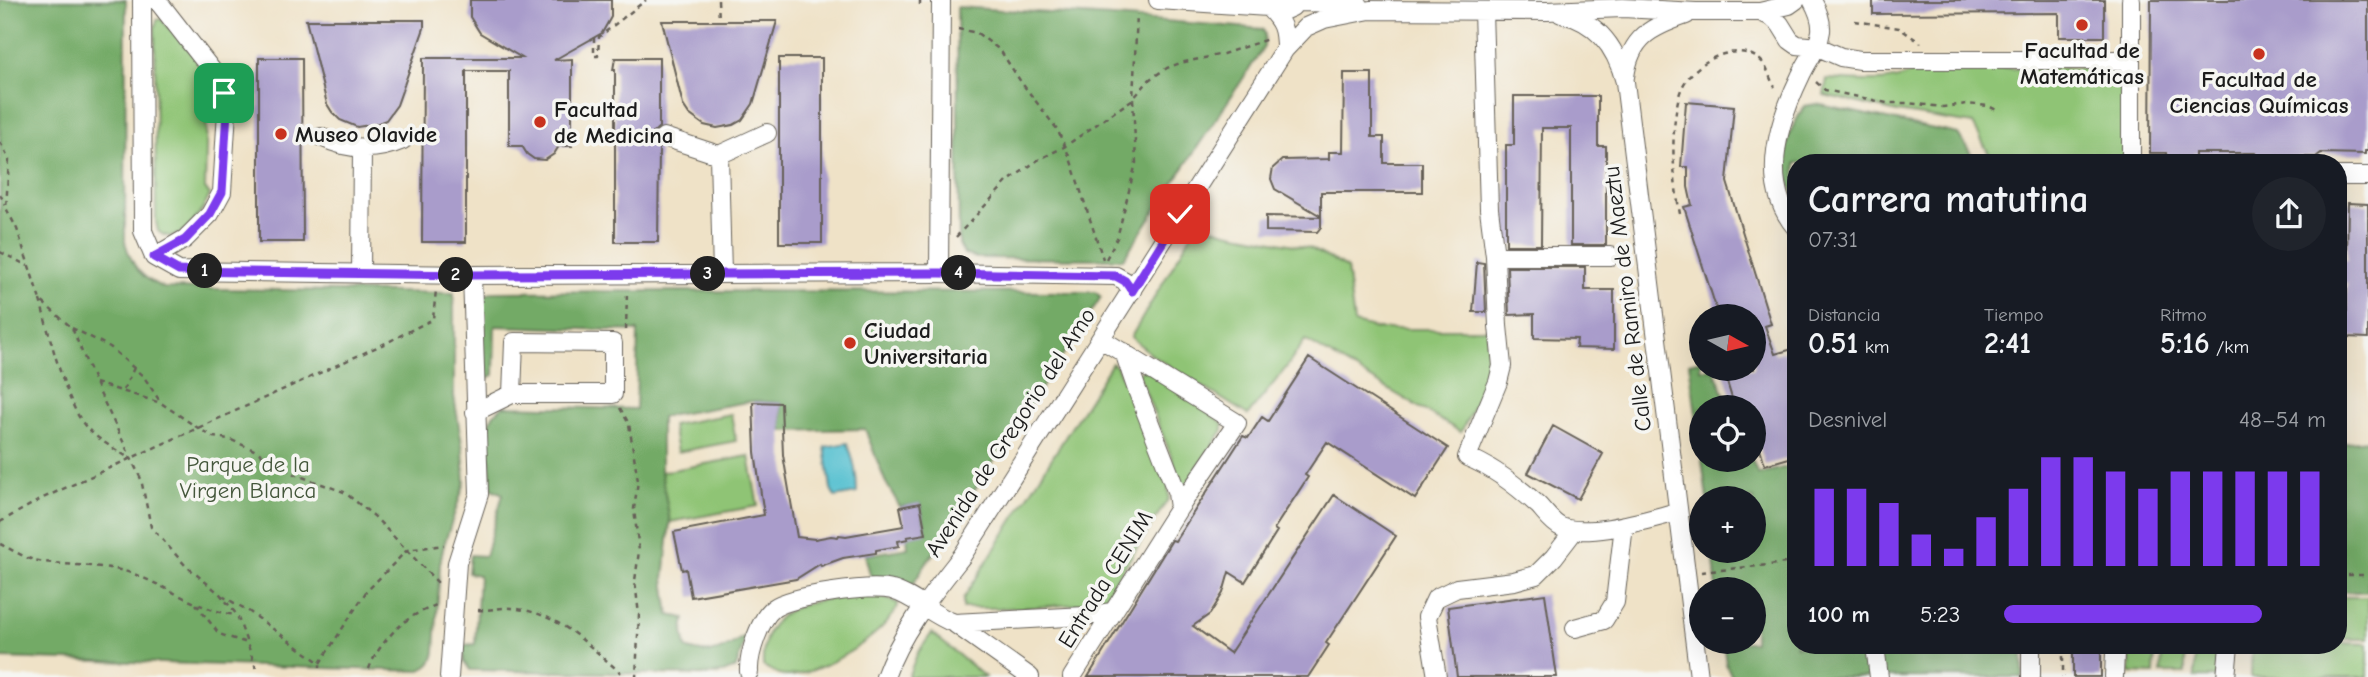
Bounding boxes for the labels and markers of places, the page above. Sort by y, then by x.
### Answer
marker: Facultad de Matemáticas [2074,17,2090,33]
place label: Facultad de Matemáticas [2020,37,2144,90]
marker: Facultad de Ciencias Químicas [2251,46,2267,62]
pin [194,63,254,123]
place label: Facultad de Ciencias Químicas [2170,66,2349,119]
place label: Facultad de Medicina [554,96,674,149]
marker: Facultad de Medicina [532,114,548,130]
place label: Museo Olavide [295,121,437,148]
marker: Museo Olavide [273,126,289,142]
pin [1150,184,1210,244]
pin: 1 [188,254,222,288]
pin: 3 [690,256,726,292]
pin: 4 [942,256,976,290]
pin: 2 [438,258,474,292]
place label: Ciudad Universitaria [864,317,988,370]
marker: Ciudad Universitaria [842,335,858,351]

